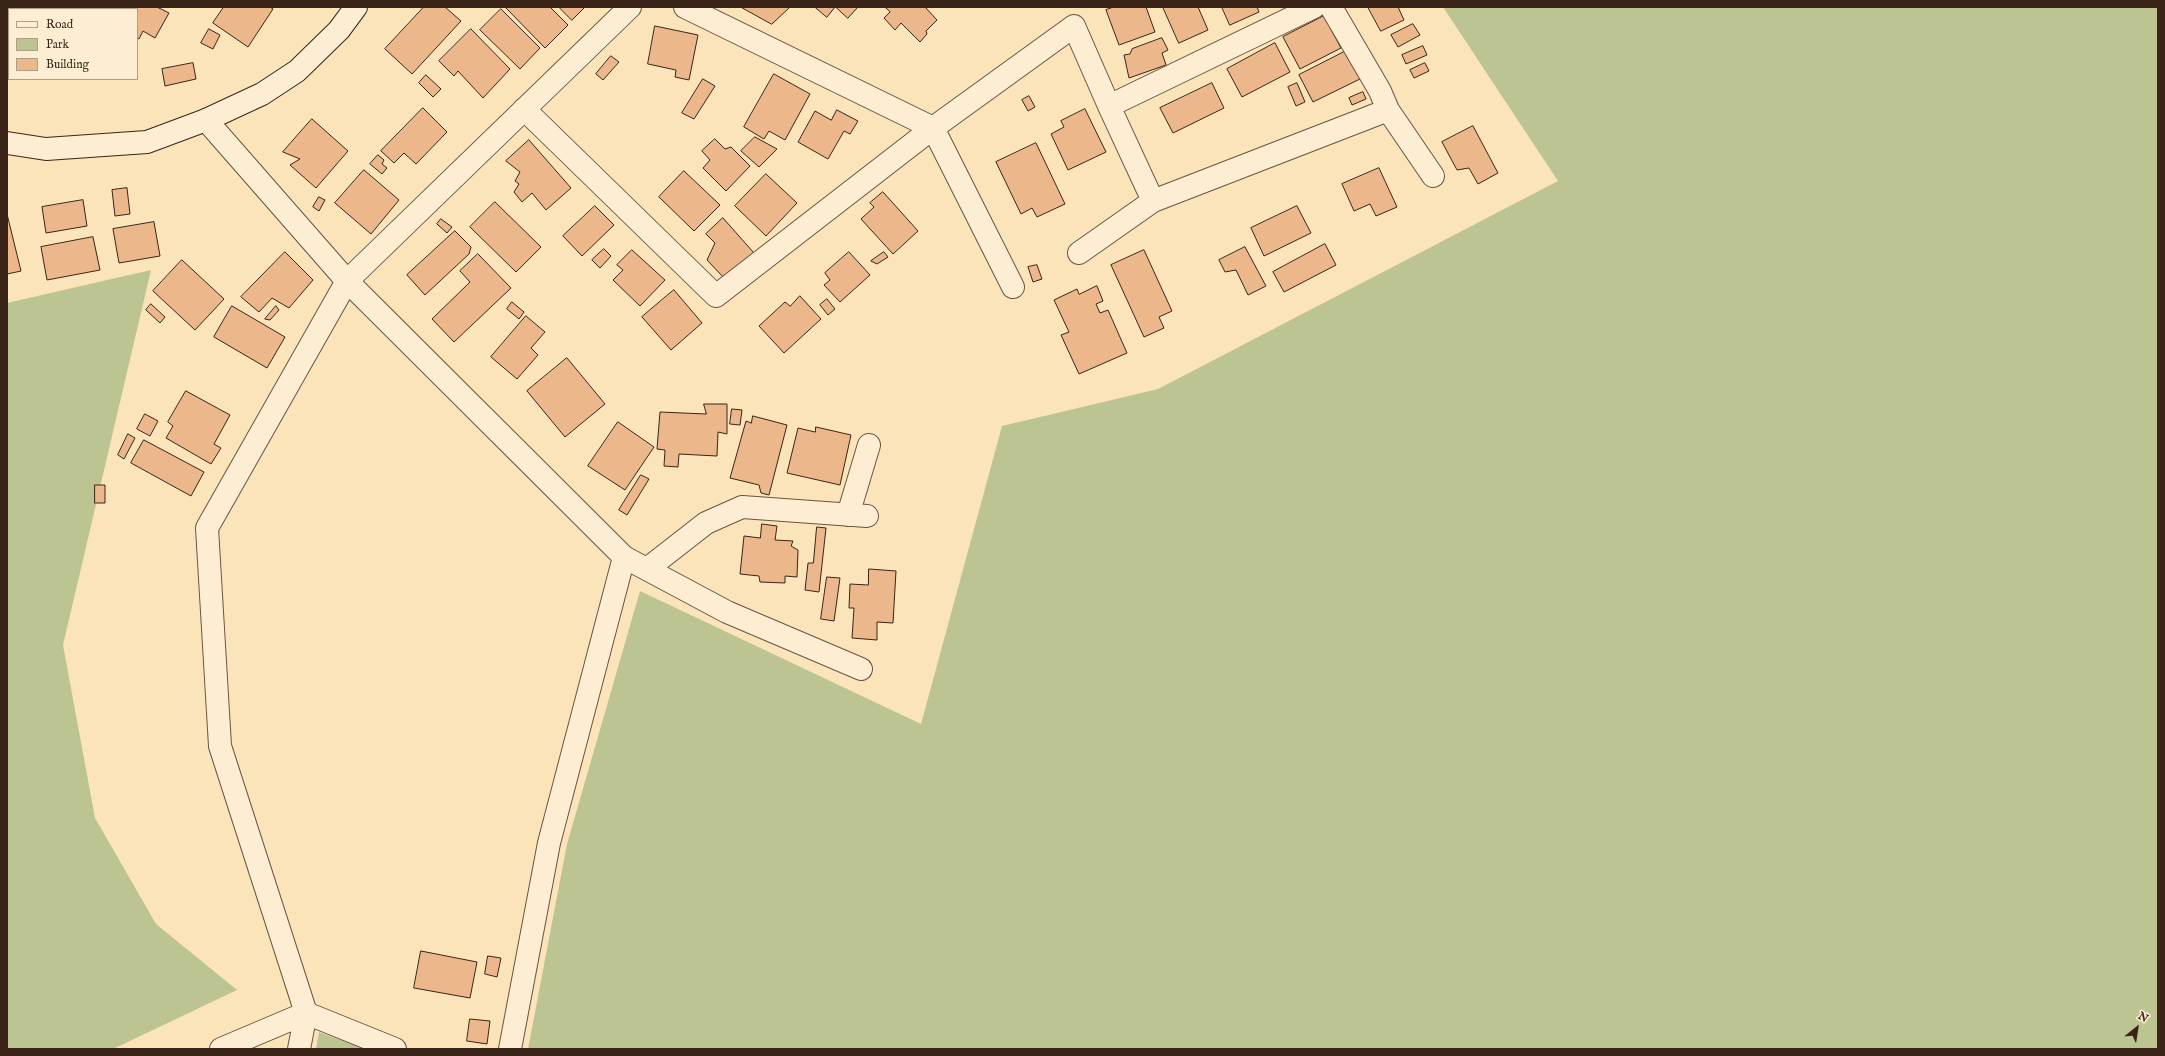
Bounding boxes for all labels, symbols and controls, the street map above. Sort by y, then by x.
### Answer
legend [8,8,138,80]
text: Road [46,17,73,32]
text: Park [46,37,69,52]
text: Building [46,57,89,72]
north arrow [2117,1008,2157,1048]
text: N [2135,1009,2151,1026]

